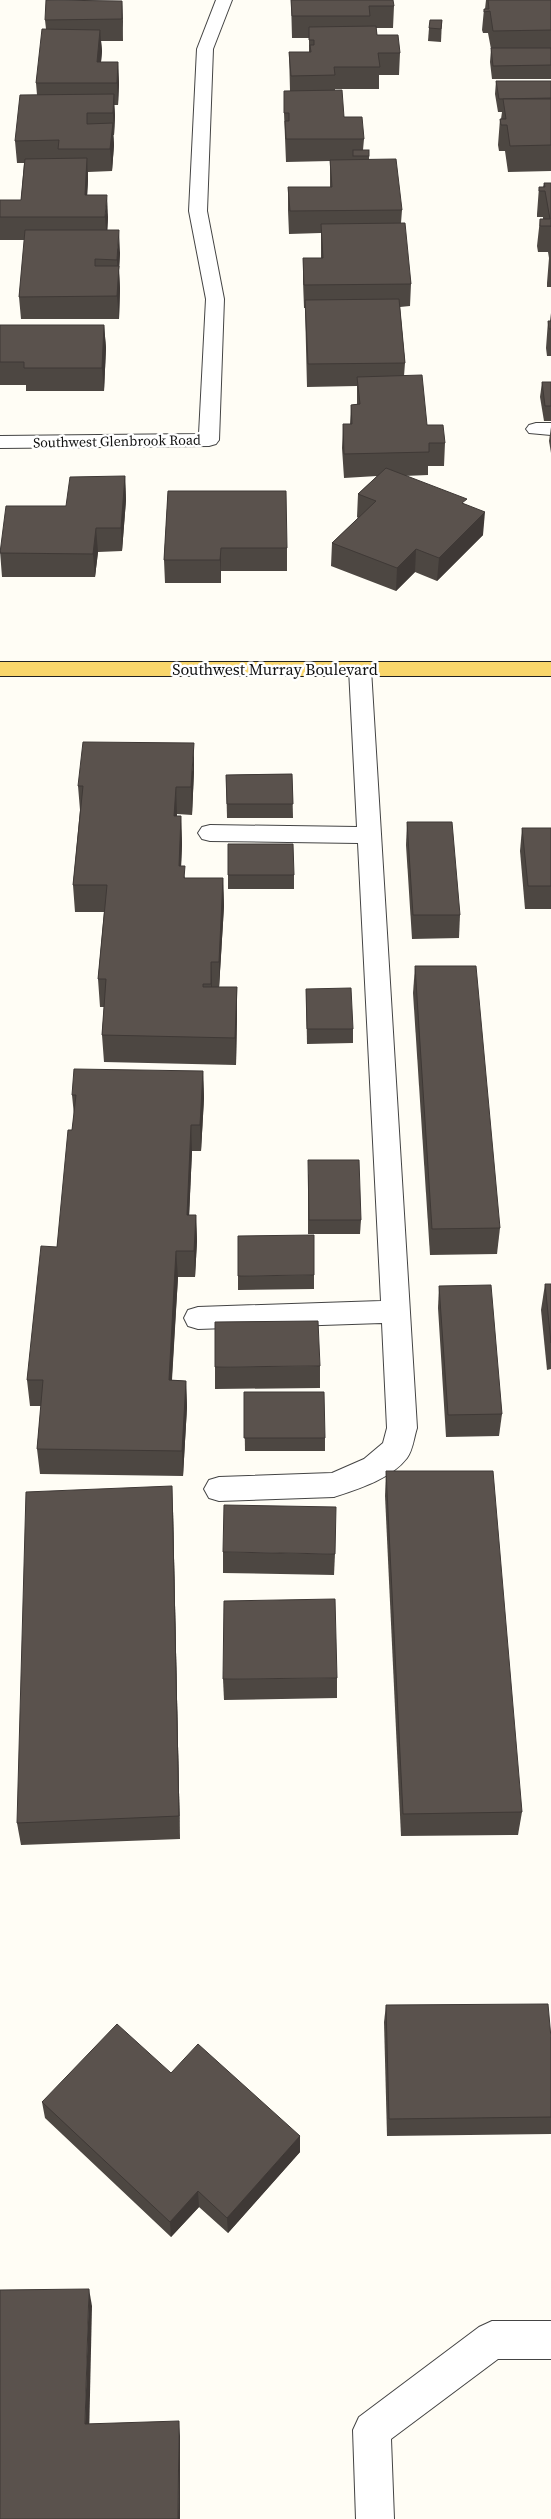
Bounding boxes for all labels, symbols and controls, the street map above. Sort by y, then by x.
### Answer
street label: Southwest Glenbrook Road [33,430,201,452]
street label: Southwest Murray Boulevard [172,658,378,680]

